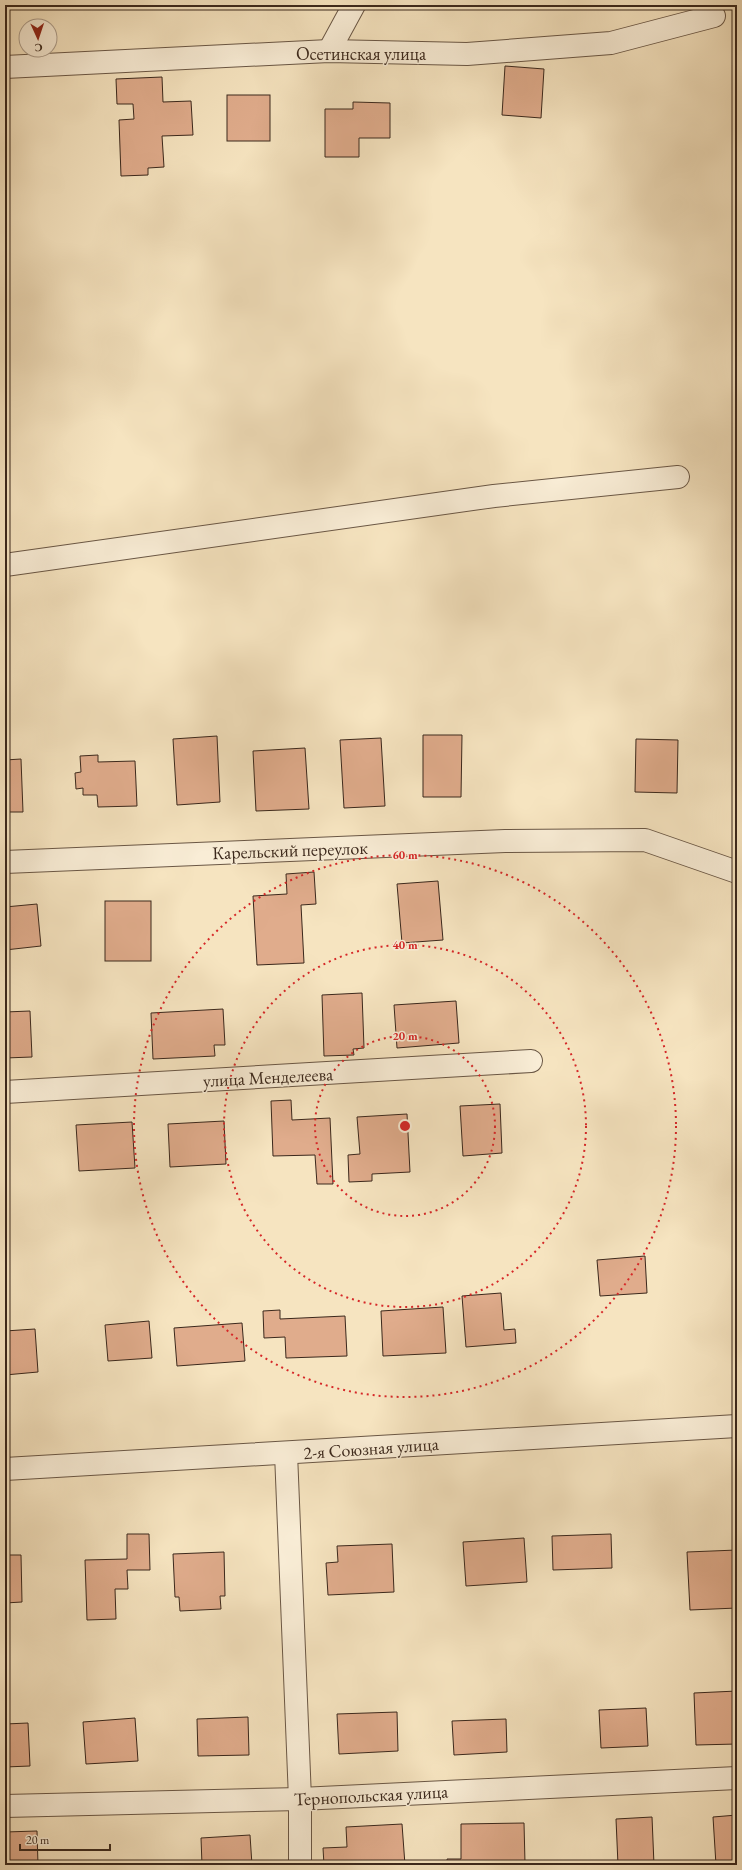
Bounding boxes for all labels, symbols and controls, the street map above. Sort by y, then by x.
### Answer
north arrow [18,18,58,58]
text: С [34,41,43,55]
street label: Осетинская улица [296,42,427,65]
street label: Карельский переулок [212,836,369,864]
text: 60 m [392,847,418,863]
text: 40 m [392,937,418,953]
text: 20 m [392,1028,418,1044]
street label: улица Менделеева [202,1062,335,1092]
centre of rings [398,1119,412,1133]
street label: 2-я Союзная улица [303,1432,440,1464]
street label: Тернопольская улица [293,1779,450,1811]
scale bar [20,1826,110,1852]
text: 20 m [26,1832,50,1848]

